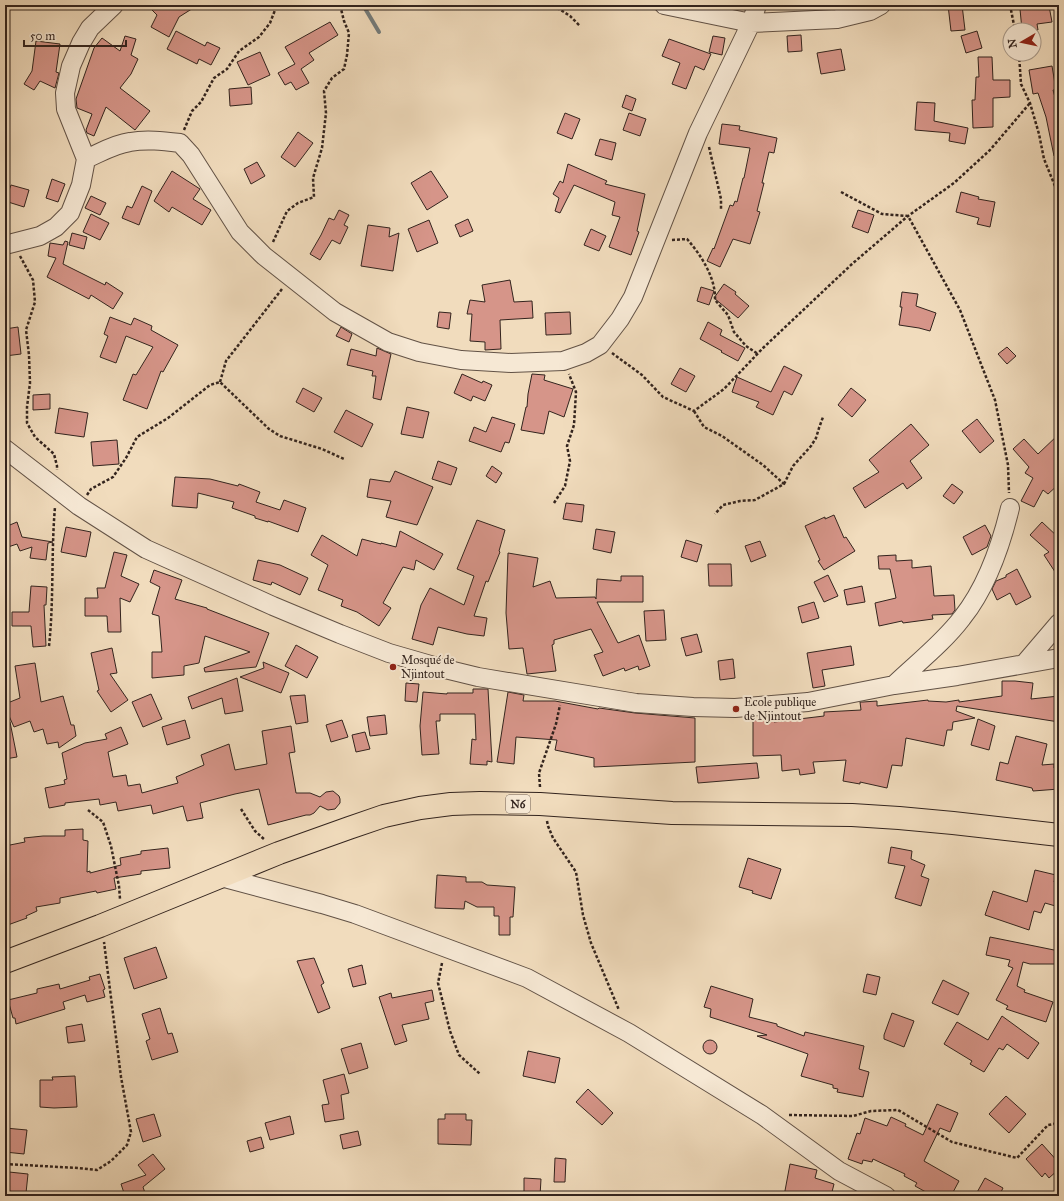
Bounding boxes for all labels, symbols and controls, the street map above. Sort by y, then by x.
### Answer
scale bar [24,22,126,48]
north arrow [1002,22,1042,62]
text: 50 m [30,29,55,43]
text: N [1005,37,1020,49]
place label: Mosqué de Njintout [401,653,454,681]
marker: Mosqué de Njintout [388,662,398,672]
place label: Ecole publique de Njintout [744,695,816,723]
marker: Ecole publique de Njintout [731,704,741,714]
road number: N6 [506,795,530,813]

